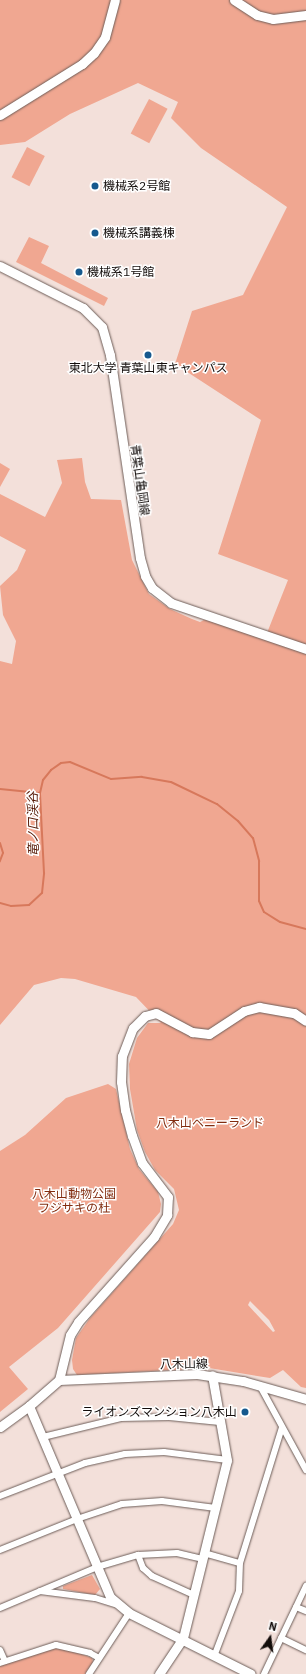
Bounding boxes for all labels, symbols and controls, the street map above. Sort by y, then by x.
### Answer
place label: 機械系2号館 [103,179,170,193]
marker: 機械系2号館 [90,181,100,191]
place label: 機械系講義棟 [103,226,175,240]
marker: 機械系講義棟 [90,228,100,238]
place label: 機械系1号館 [87,265,154,279]
marker: 機械系1号館 [74,267,84,277]
marker: 東北大学 青葉山東キャンパス [143,350,153,360]
place label: 東北大学 青葉山東キャンパス [69,361,227,375]
street label: 青葉山亀岡線 [128,443,152,517]
water label: 竜ノ口渓谷 [26,791,42,857]
park label: 八木山ベニーランド [156,1116,264,1130]
park label: 八木山動物公園 フジサキの杜 [32,1187,116,1215]
street label: 八木山線 [160,1356,208,1372]
place label: ライオンズマンション八木山 [81,1405,237,1419]
marker: ライオンズマンション八木山 [240,1407,250,1417]
north arrow [250,1618,290,1658]
text: N [267,1619,278,1634]

